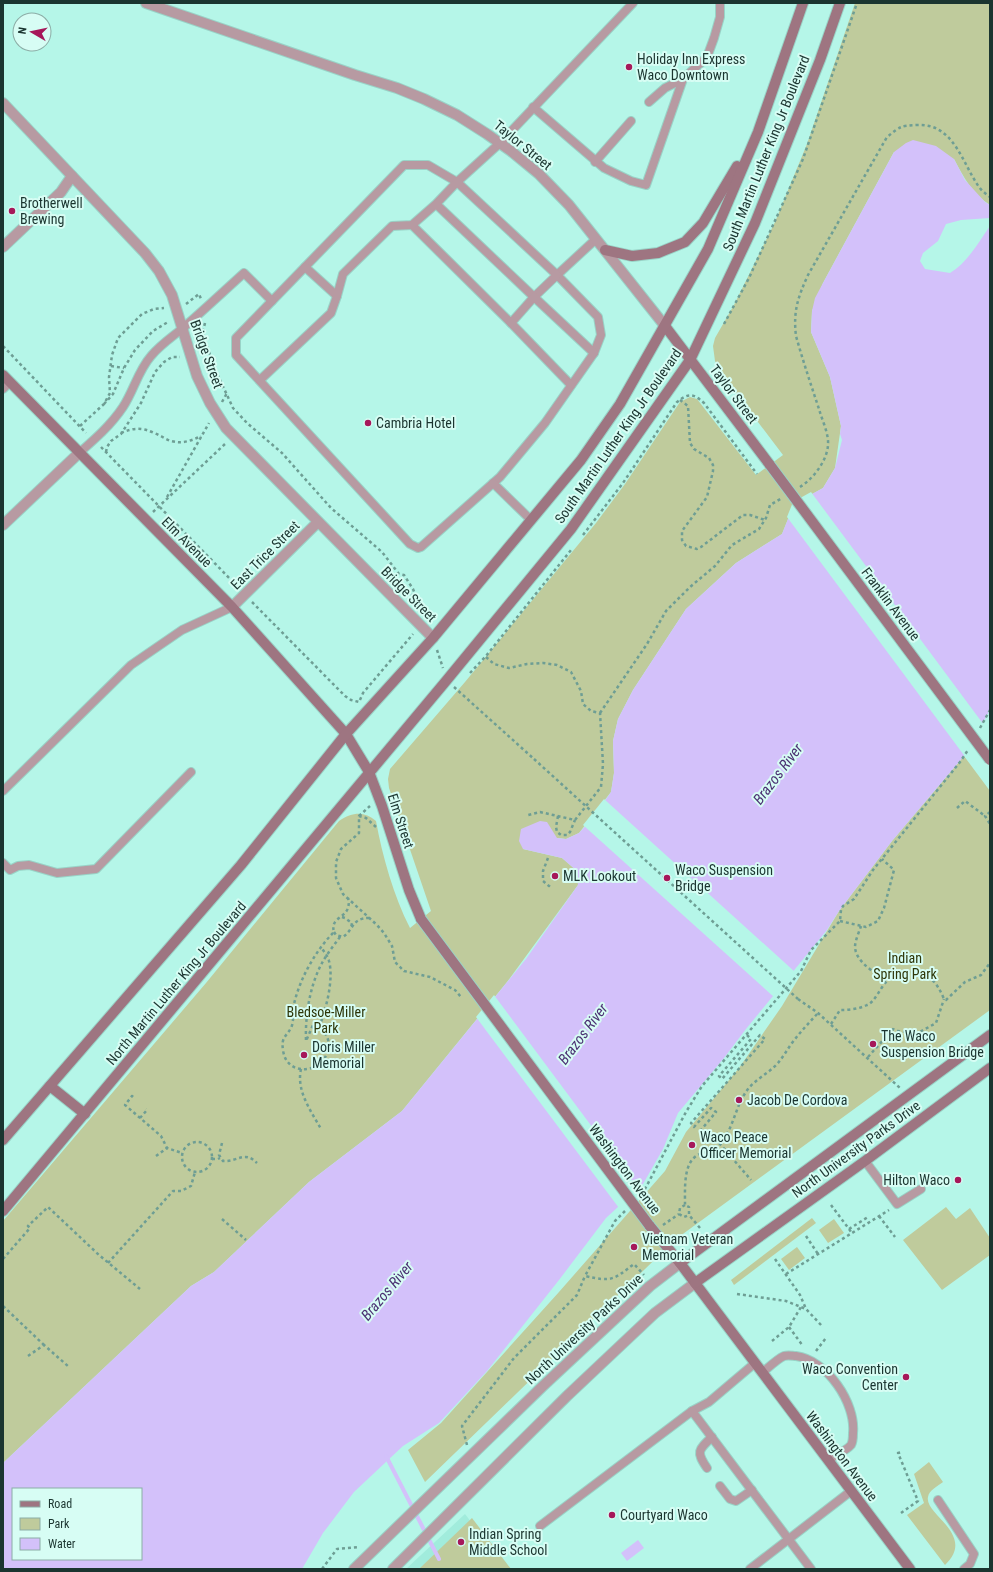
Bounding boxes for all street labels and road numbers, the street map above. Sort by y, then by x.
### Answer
street label: South Martin Luther King Jr Boulevard [719,53,813,253]
street label: Taylor Street [491,117,555,173]
street label: Bridge Street [187,318,227,390]
street label: South Martin Luther King Jr Boulevard [551,346,685,526]
street label: Taylor Street [707,361,761,427]
street label: Elm Avenue [159,514,216,571]
street label: East Trice Street [227,517,303,593]
street label: Bridge Street [378,563,440,625]
street label: Franklin Avenue [858,564,924,644]
street label: Elm Street [385,792,417,850]
street label: North Martin Luther King Jr Boulevard [103,898,249,1068]
street label: North University Parks Drive [789,1097,923,1201]
street label: Washington Avenue [586,1121,664,1217]
street label: North University Parks Drive [522,1270,646,1387]
street label: Washington Avenue [803,1408,881,1504]

